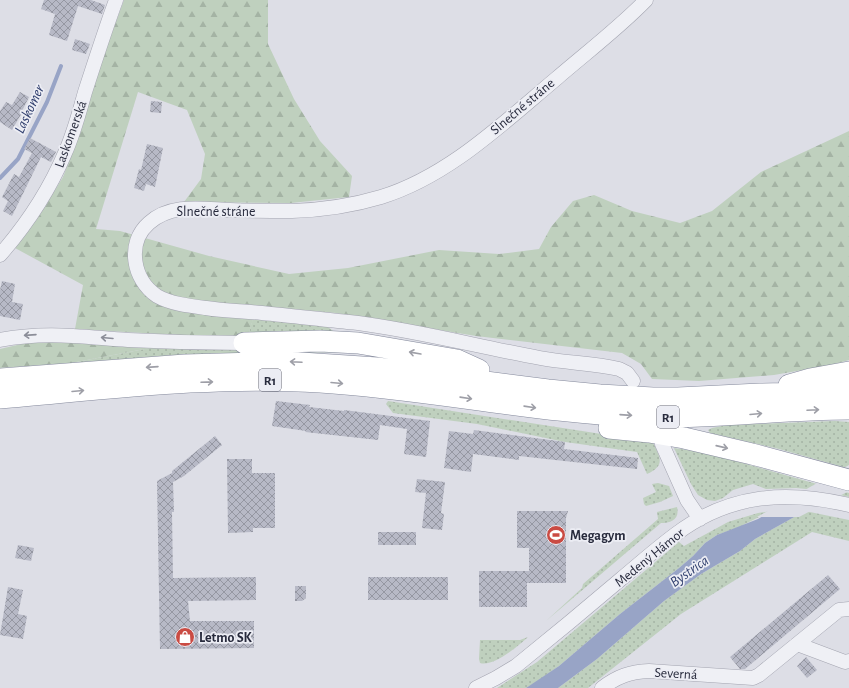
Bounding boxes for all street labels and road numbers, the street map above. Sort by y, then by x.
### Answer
street label: Slnečné stráne [488,76,557,137]
street label: Laskomerská [52,98,90,170]
street label: Slnečné stráne [177,205,255,219]
road number: R1 [259,369,281,391]
road number: R1 [657,406,679,428]
street label: Medený Hámor [612,525,687,590]
street label: Severná [654,666,698,682]

